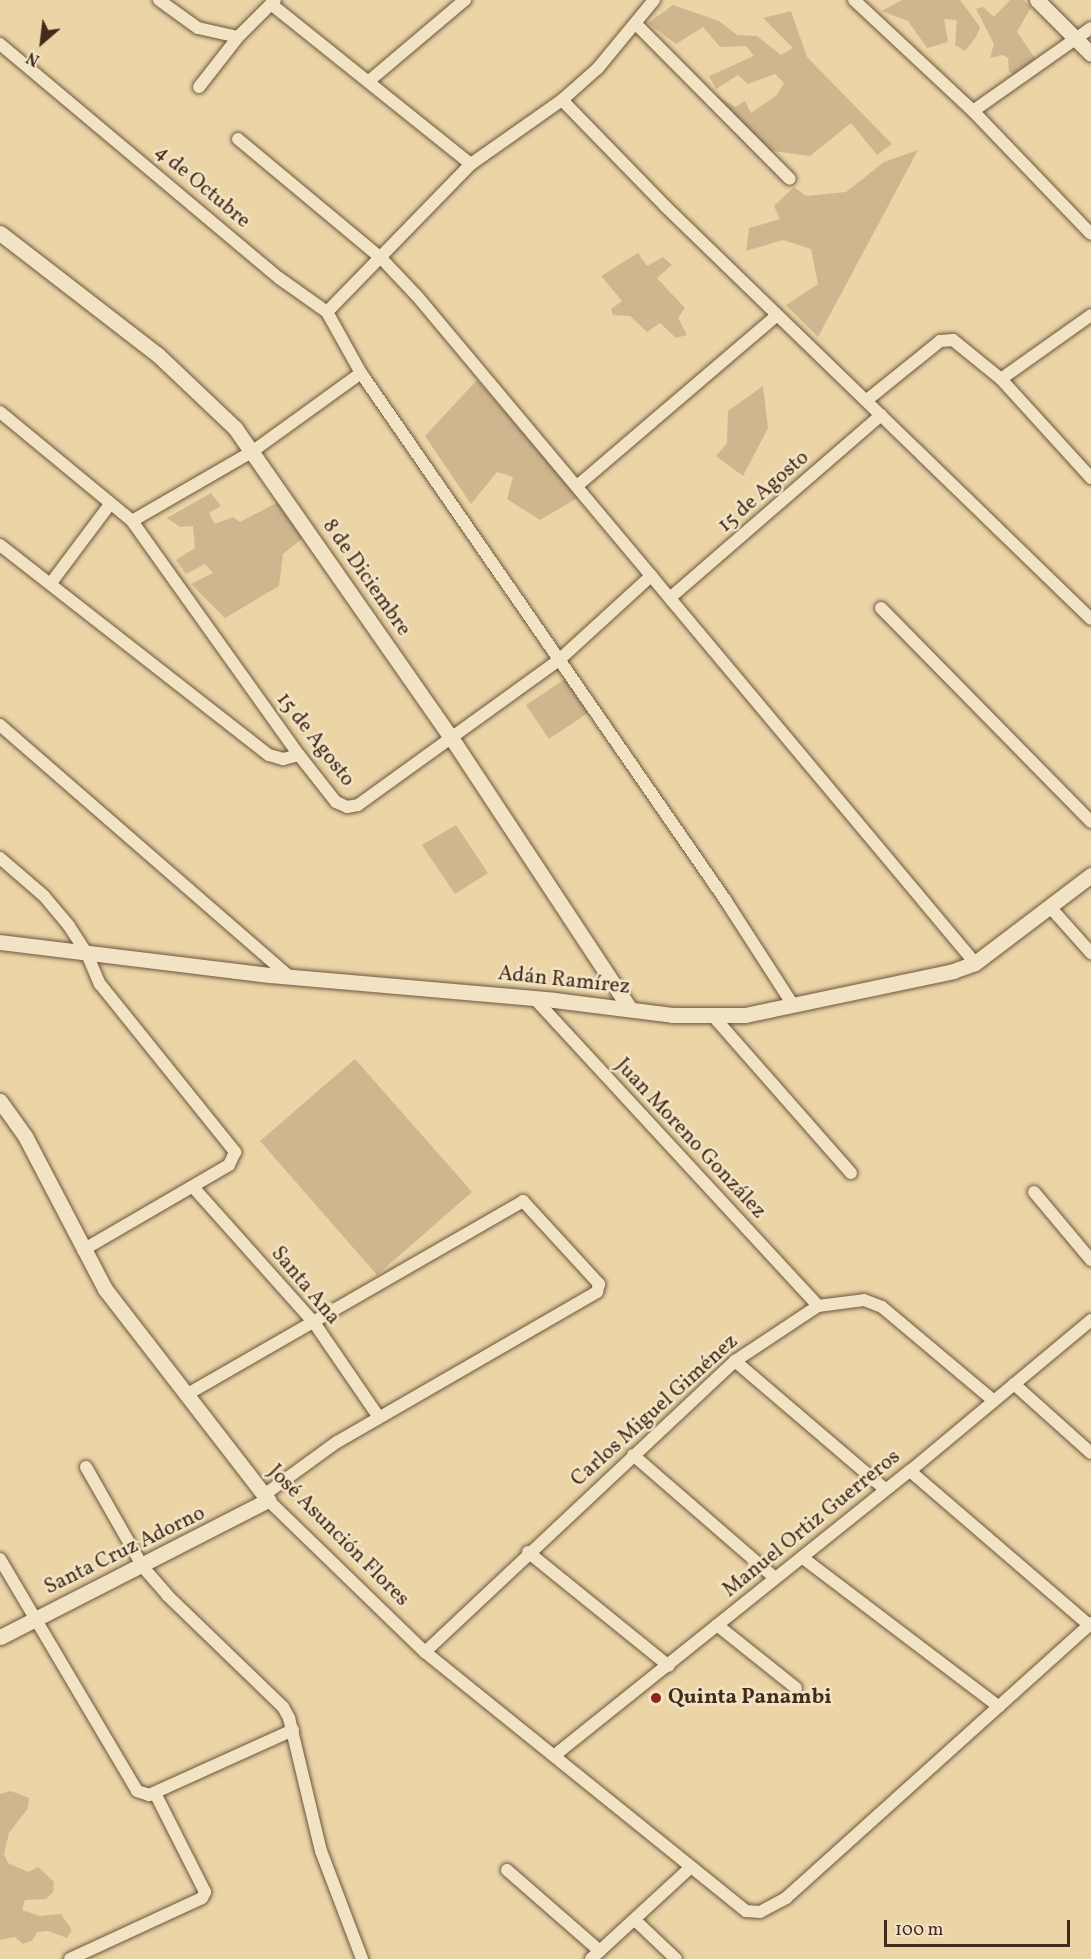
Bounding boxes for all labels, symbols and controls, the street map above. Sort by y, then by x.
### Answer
north arrow [12,12,72,72]
text: N [23,45,44,70]
street label: 4 de Octubre [149,140,255,234]
street label: 15 de Agosto [713,446,815,538]
street label: 8 de Diciembre [316,515,416,641]
street label: 15 de Agosto [270,688,360,792]
street label: Adán Ramírez [497,962,631,1000]
street label: Juan Moreno González [609,1054,771,1224]
street label: Santa Ana [265,1242,345,1330]
street label: Carlos Miguel Giménez [566,1329,744,1493]
street label: Manuel Ortiz Guerreros [718,1445,906,1603]
street label: José Asunción Flores [262,1460,414,1612]
street label: Santa Cruz Adorno [41,1501,209,1601]
place label: Quinta Panambi [668,1685,832,1711]
marker: Quinta Panambi [649,1691,663,1705]
scale bar [887,1908,1073,1946]
text: 100 m [895,1918,944,1943]

